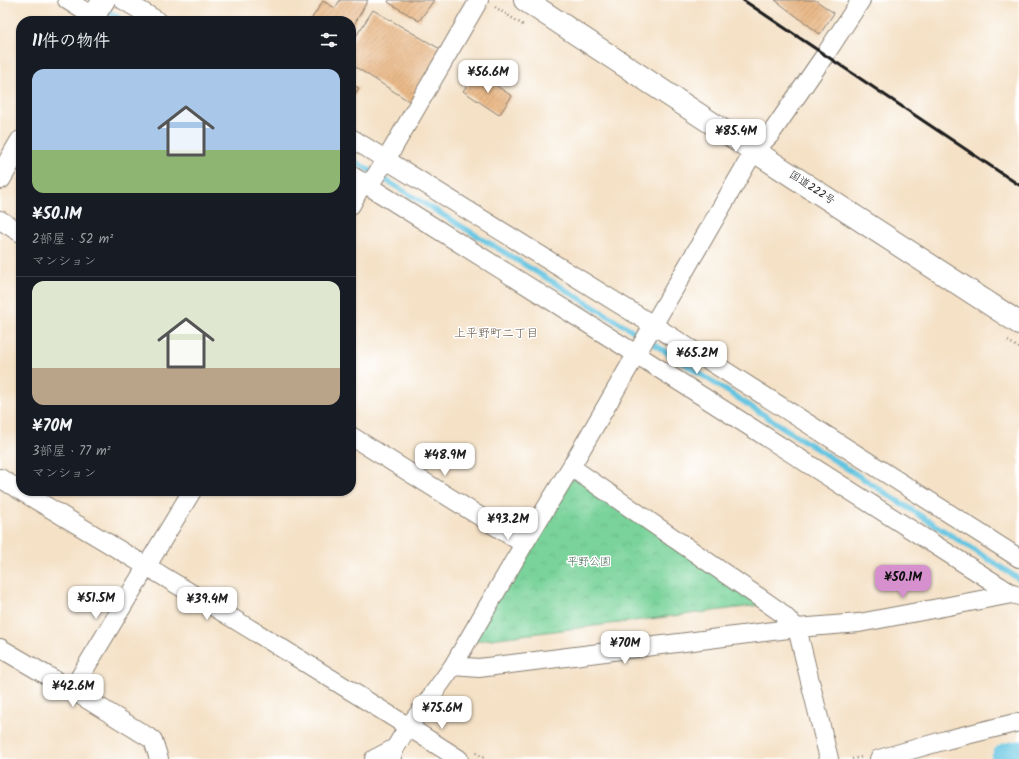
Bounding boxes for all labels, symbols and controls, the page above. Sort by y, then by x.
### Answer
text: 11件の物件 [32,28,110,55]
icon: filters [318,29,340,51]
pin: ¥56.6M [455,60,521,94]
text: ¥56.6M [467,62,509,83]
icon: home [150,95,222,167]
pin: ¥85.4M [703,119,769,153]
text: ¥85.4M [715,121,757,142]
street label: 国道222号 [785,166,839,210]
text: ¥50.1M [32,201,82,228]
text: 2部屋 · 52 m² [32,229,113,250]
text: マンション [32,251,96,272]
icon: home [150,307,222,379]
district label: 上平野町二丁目 [454,324,538,343]
pin: ¥65.2M [664,341,730,375]
text: ¥65.2M [676,343,718,364]
text: ¥70M [32,413,72,440]
text: 3部屋 · 77 m² [32,441,110,462]
pin: ¥48.9M [412,443,478,477]
text: ¥48.9M [424,445,466,466]
text: マンション [32,463,96,484]
pin: ¥93.2M [475,507,541,541]
text: ¥93.2M [487,509,529,530]
park label: 平野公園 [567,553,611,571]
pin: ¥50.1M [870,565,936,599]
text: ¥50.1M [884,567,922,588]
pin: ¥51.5M [63,586,129,620]
pin: ¥39.4M [174,587,240,621]
text: ¥51.5M [77,588,115,609]
text: ¥39.4M [186,589,228,610]
pin: ¥70M [601,631,649,665]
text: ¥70M [610,633,640,654]
pin: ¥42.6M [40,674,106,708]
text: ¥42.6M [52,676,94,697]
pin: ¥75.6M [409,696,475,730]
text: ¥75.6M [422,698,462,719]

